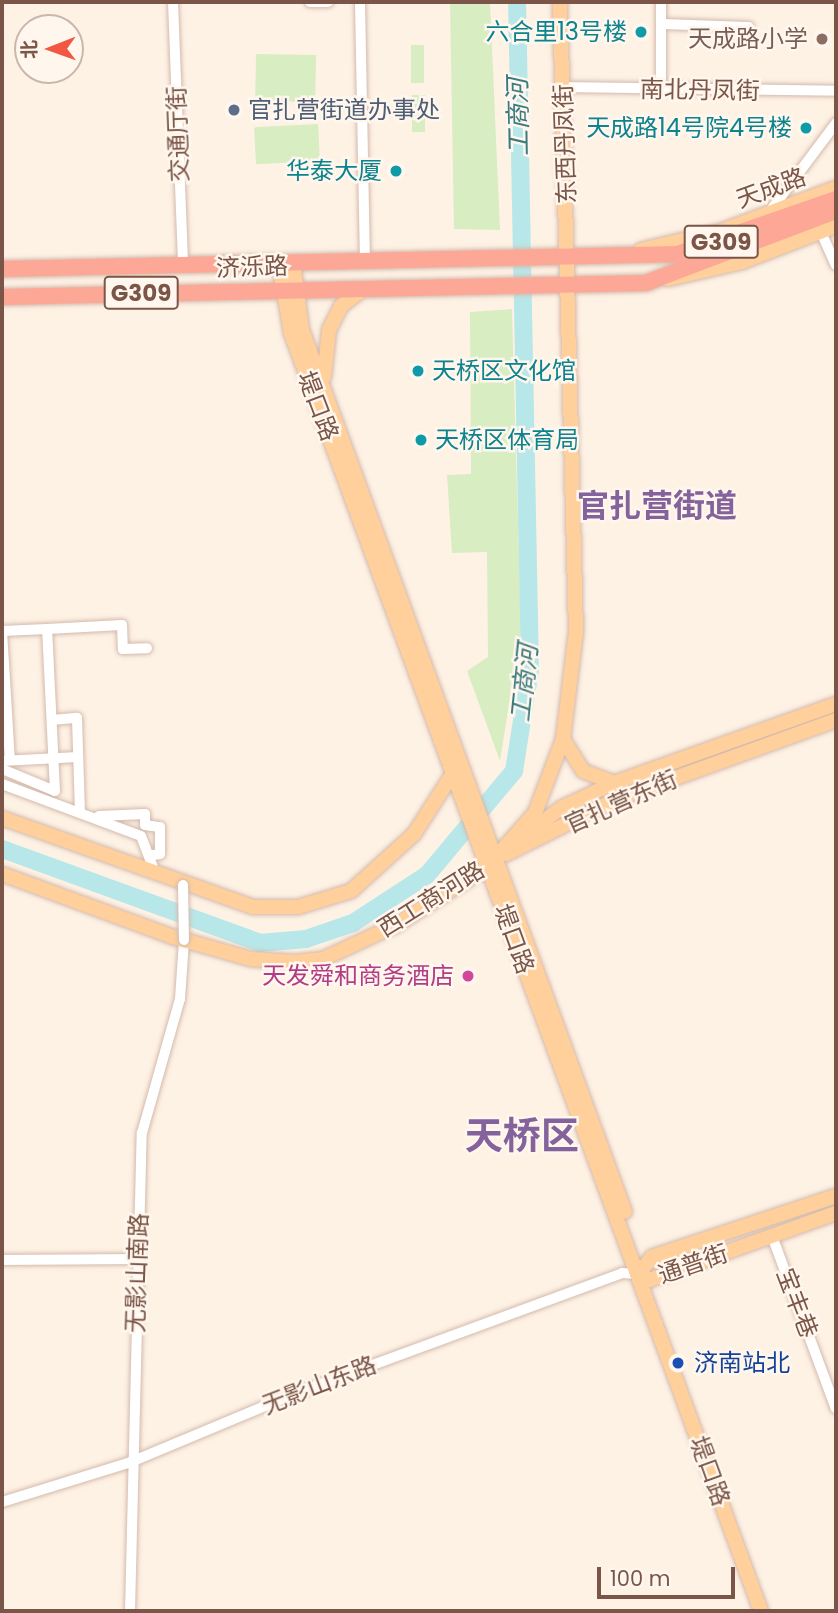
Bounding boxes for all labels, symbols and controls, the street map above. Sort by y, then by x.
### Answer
north arrow [14,14,84,84]
place label: 六合里13号楼 [485,18,627,46]
marker: 六合里13号楼 [633,24,649,40]
place label: 天成路小学 [688,25,808,53]
marker: 天成路小学 [814,31,830,47]
text: 北 [16,40,43,59]
street label: 南北丹凤街 [640,75,760,105]
water label: 工商河 [503,78,535,156]
street label: 东西丹凤街 [549,84,581,204]
street label: 交通厅街 [162,86,194,182]
place label: 官扎营街道办事处 [248,96,440,124]
marker: 官扎营街道办事处 [226,102,242,118]
place label: 天成路14号院4号楼 [586,114,792,142]
marker: 天成路14号院4号楼 [798,120,814,136]
place label: 华泰大厦 [286,157,382,185]
street label: 天成路 [732,162,810,214]
marker: 华泰大厦 [388,163,404,179]
road number: G309 [682,222,760,262]
street label: 济泺路 [216,251,288,283]
road number: G309 [102,274,180,312]
place label: 天桥区文化馆 [432,357,576,385]
marker: 天桥区文化馆 [410,363,426,379]
street label: 堤口路 [292,367,344,445]
place label: 天桥区体育局 [435,426,579,454]
marker: 天桥区体育局 [413,432,429,448]
district label: 官扎营街道 [577,487,737,525]
water label: 工商河 [505,643,545,723]
street label: 官扎营东街 [560,764,682,840]
street label: 西工商河路 [372,855,490,943]
street label: 堤口路 [488,900,540,978]
place label: 天发舜和商务酒店 [262,962,454,990]
marker: 天发舜和商务酒店 [460,968,476,984]
district label: 天桥区 [465,1113,579,1159]
street label: 无影山南路 [121,1213,153,1333]
street label: 通普街 [654,1239,732,1289]
street label: 宝丰巷 [771,1264,823,1342]
place label: 济南站北 [694,1349,790,1377]
street label: 无影山东路 [258,1350,380,1420]
marker: 济南站北 [668,1353,688,1373]
street label: 堤口路 [684,1432,736,1510]
scale bar [600,1554,738,1598]
text: 100 m [610,1564,670,1593]

